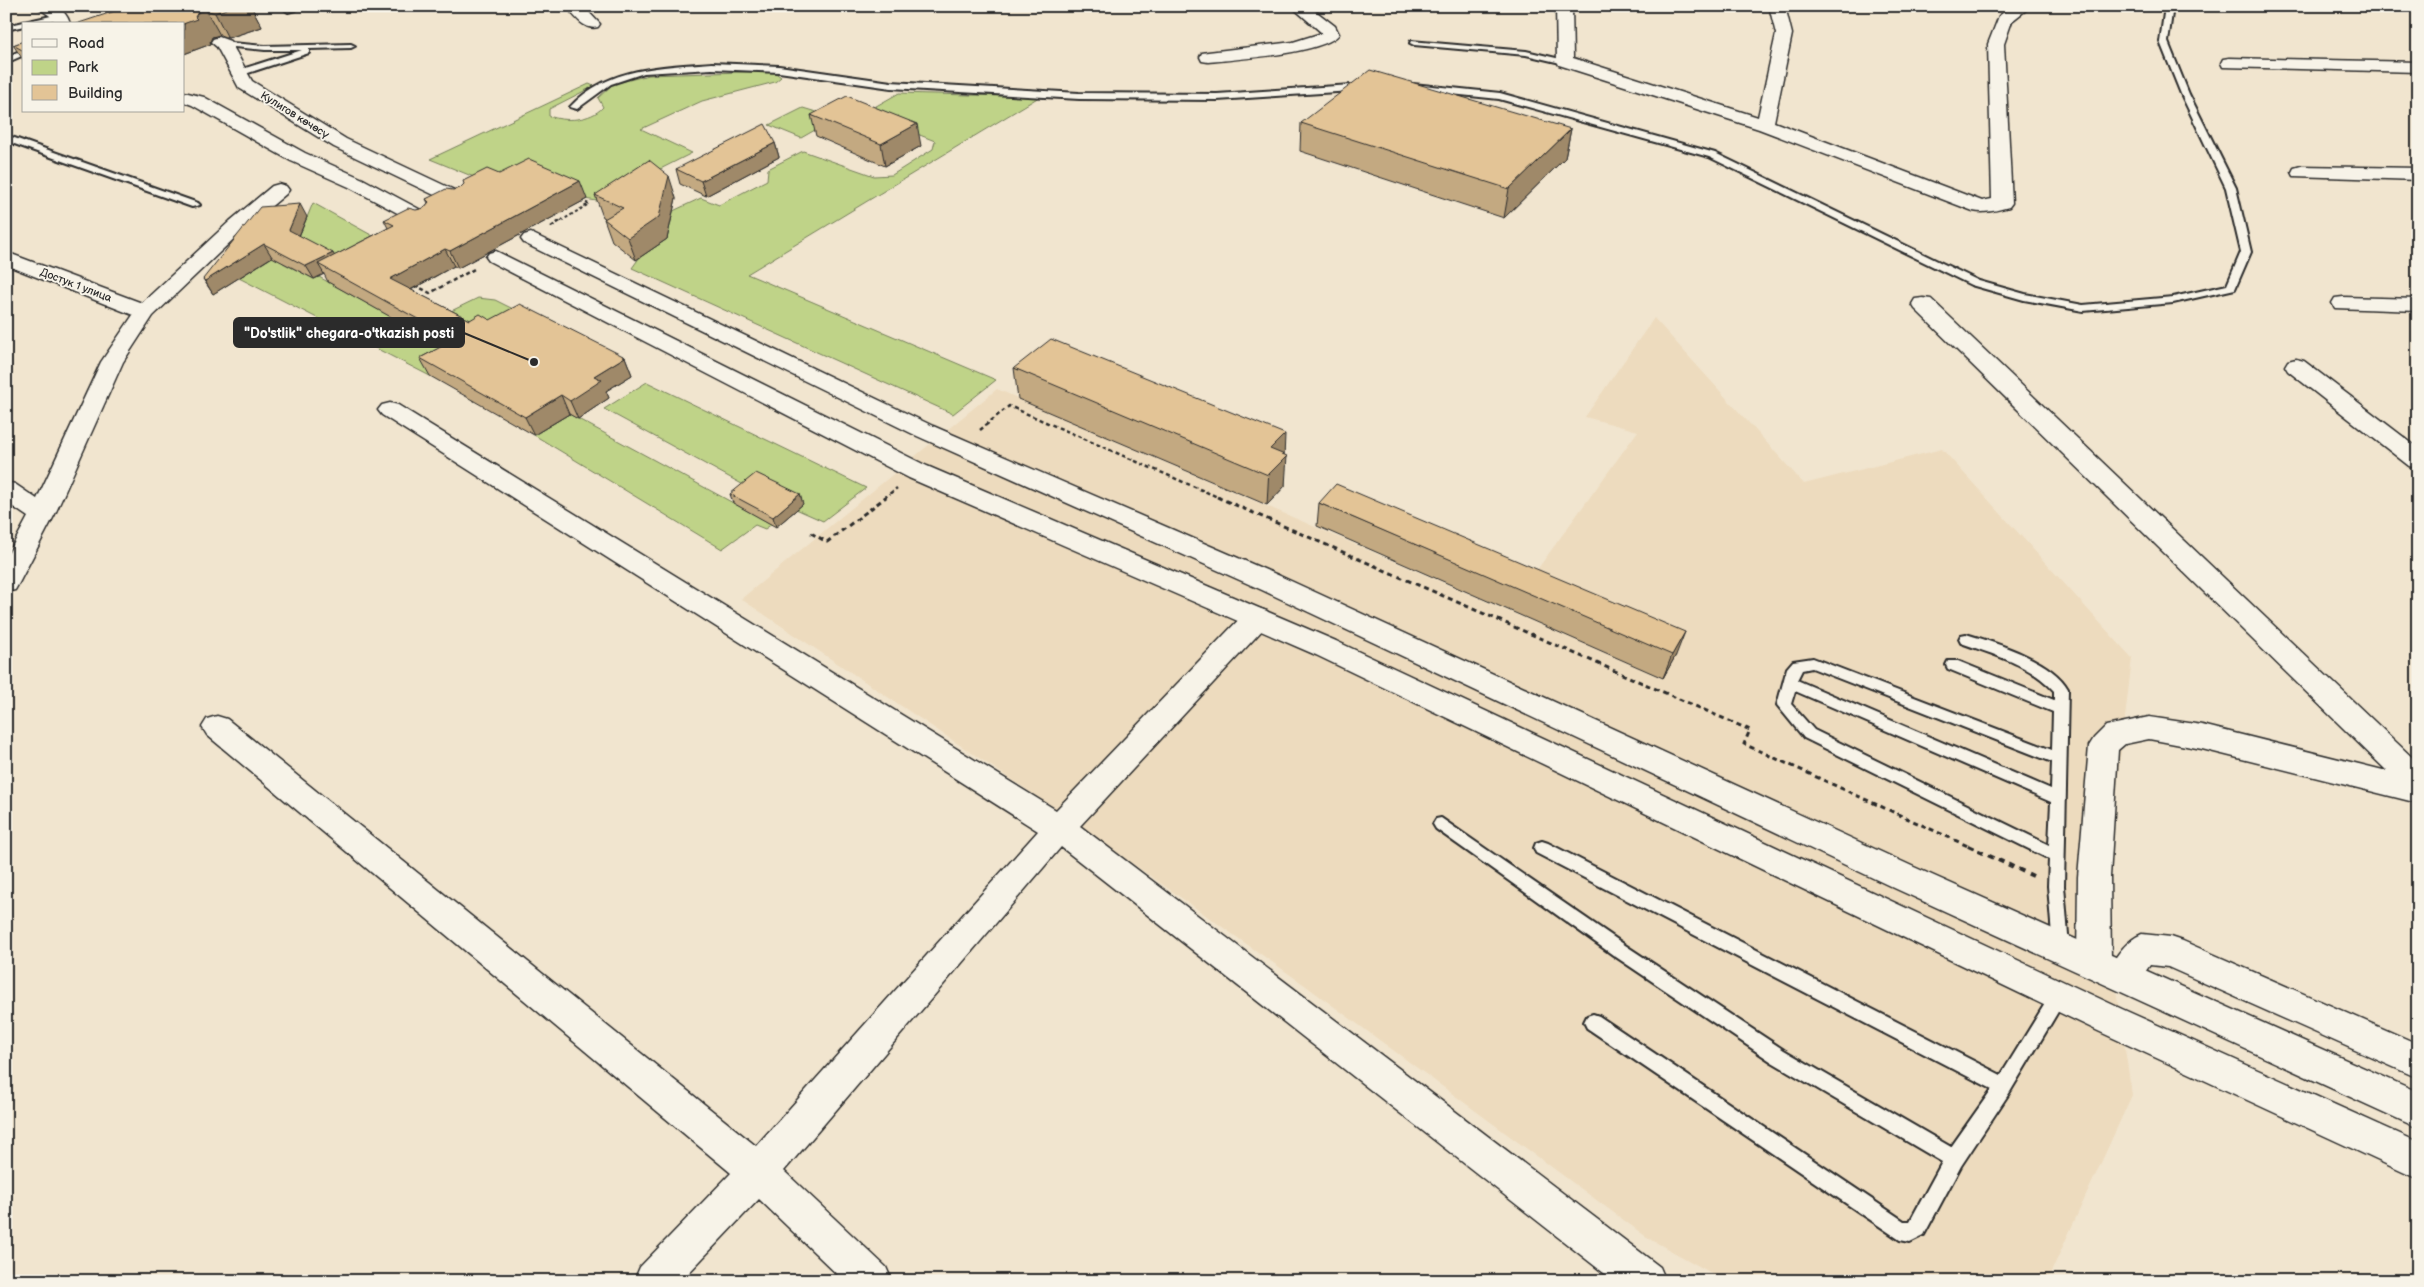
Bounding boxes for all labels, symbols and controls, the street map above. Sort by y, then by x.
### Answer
legend [22,22,185,112]
text: Road [68,34,104,53]
text: Park [68,58,99,77]
text: Building [68,84,123,103]
street label: Кулигов көчөсү [258,89,332,142]
street label: Достук 1 улица [38,265,114,305]
callout: "Do'stlik" chegara-o'tkazish posti [234,318,464,347]
text: "Do'stlik" chegara-o'tkazish posti [244,325,454,342]

